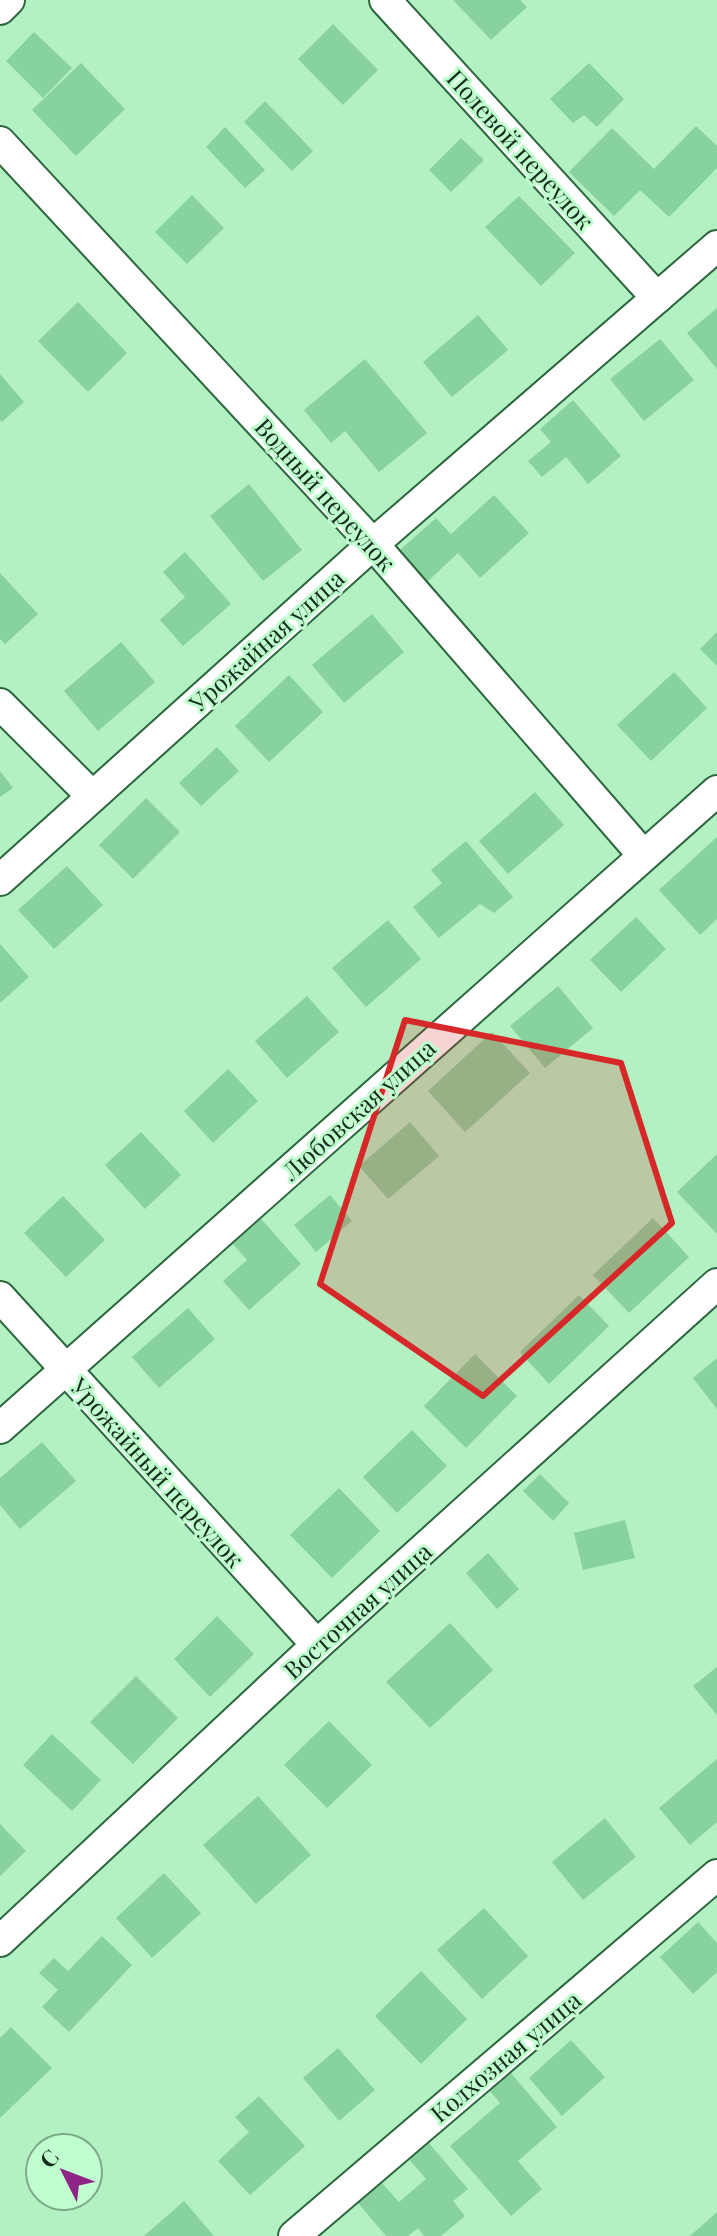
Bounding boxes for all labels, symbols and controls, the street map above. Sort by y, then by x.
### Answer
street label: Полевой переулок [441,62,602,236]
street label: Водный переулок [249,411,404,578]
street label: Урожайная улица [181,562,350,719]
street label: Любовская улица [274,1031,442,1187]
street label: Урожайный переулок [64,1370,252,1574]
street label: Восточная улица [276,1535,438,1685]
street label: Колхозная улица [423,1983,587,2128]
north arrow [24,2132,104,2212]
text: С [32,2142,65,2174]

